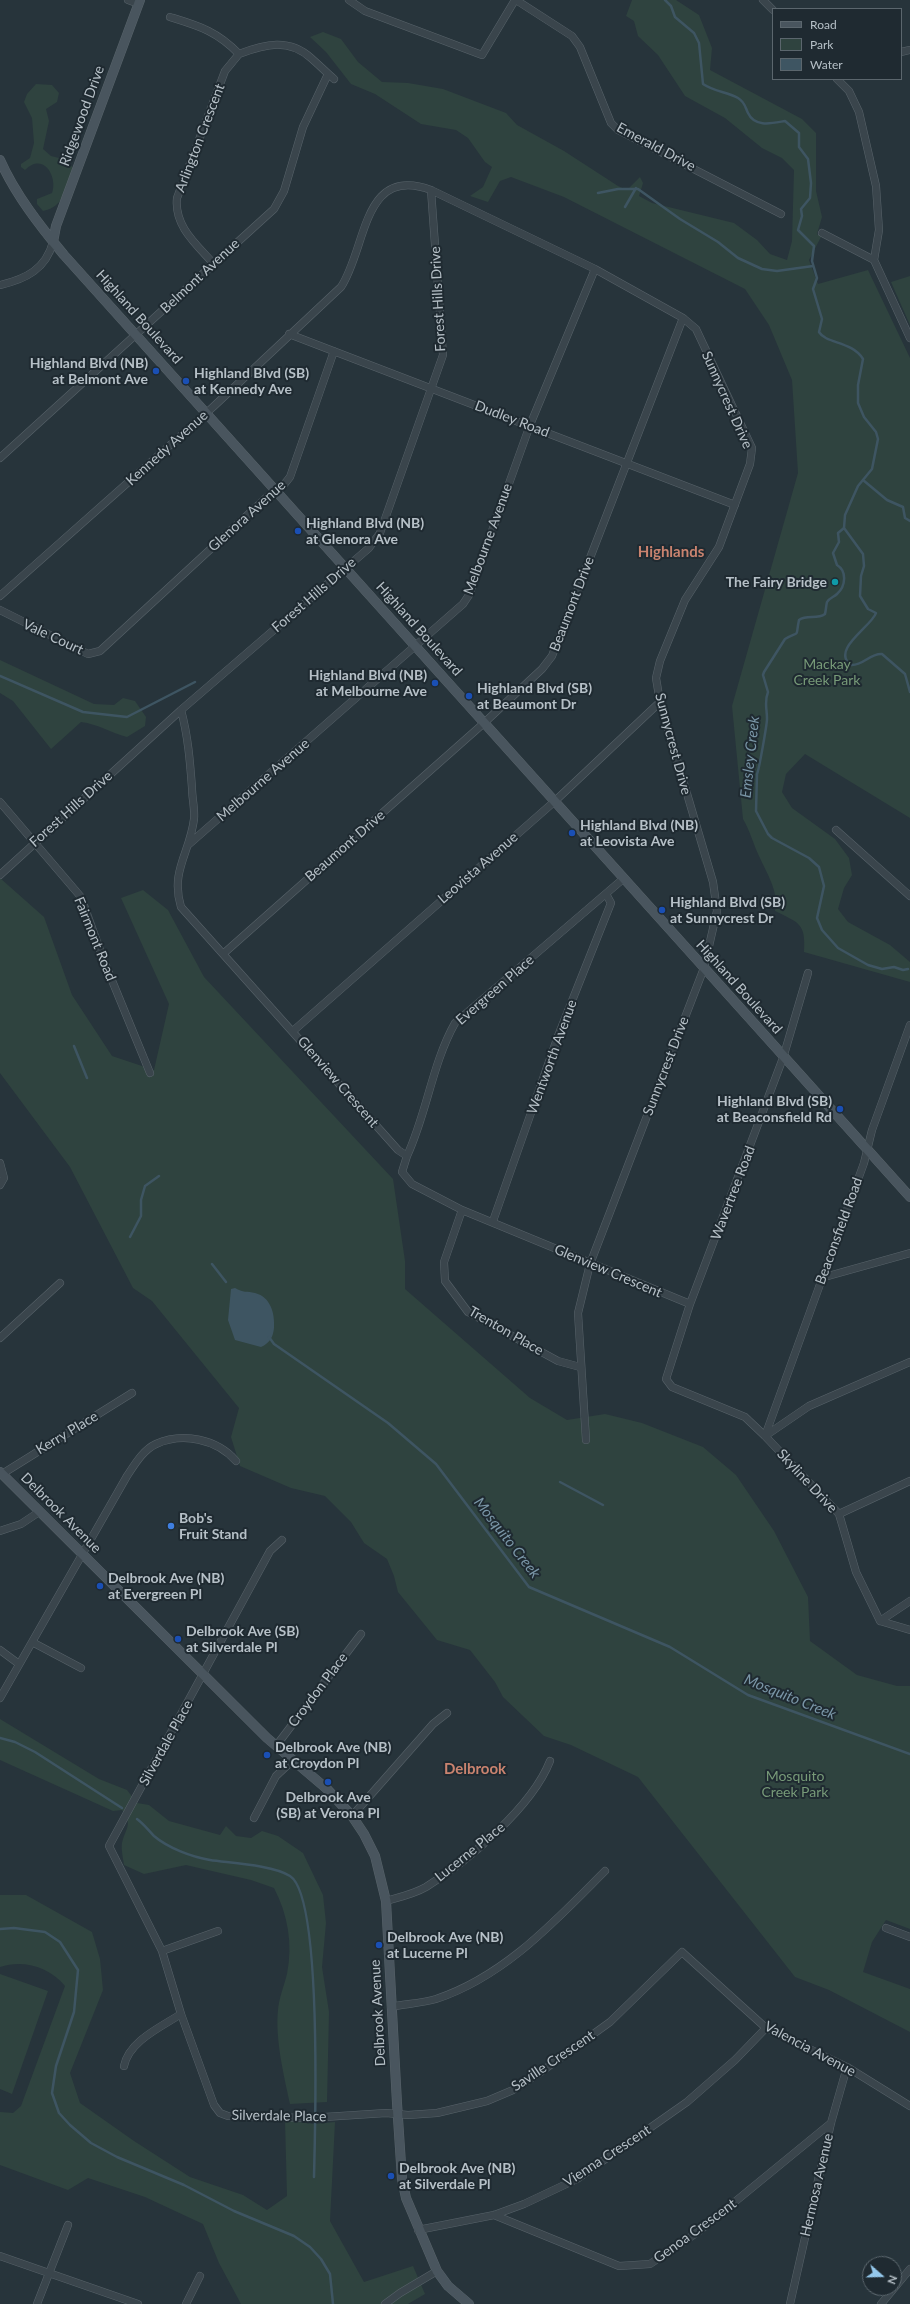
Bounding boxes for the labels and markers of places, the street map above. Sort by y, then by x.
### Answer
place label: Highland Blvd (NB) at Belmont Ave [30,355,148,388]
place label: Highland Blvd (SB) at Kennedy Ave [194,365,309,398]
marker: Highland Blvd (NB) at Belmont Ave [151,366,161,376]
marker: Highland Blvd (SB) at Kennedy Ave [181,376,191,386]
place label: Highland Blvd (NB) at Glenora Ave [306,515,424,548]
marker: Highland Blvd (NB) at Glenora Ave [293,526,303,536]
place label: The Fairy Bridge [726,574,827,590]
marker: The Fairy Bridge [830,577,840,587]
place label: Highland Blvd (NB) at Melbourne Ave [309,667,427,700]
marker: Highland Blvd (NB) at Melbourne Ave [430,678,440,688]
place label: Highland Blvd (SB) at Beaumont Dr [477,680,592,712]
marker: Highland Blvd (SB) at Beaumont Dr [464,691,474,701]
place label: Highland Blvd (NB) at Leovista Ave [580,817,698,850]
marker: Highland Blvd (NB) at Leovista Ave [567,828,577,838]
place label: Highland Blvd (SB) at Sunnycrest Dr [670,894,785,926]
marker: Highland Blvd (SB) at Sunnycrest Dr [657,905,667,915]
place label: Highland Blvd (SB) at Beaconsfield Rd [717,1093,832,1126]
marker: Highland Blvd (SB) at Beaconsfield Rd [835,1104,845,1114]
place label: Bob's Fruit Stand [179,1510,247,1542]
marker: Bob's Fruit Stand [166,1521,176,1531]
place label: Delbrook Ave (NB) at Evergreen Pl [108,1570,224,1602]
marker: Delbrook Ave (NB) at Evergreen Pl [95,1581,105,1591]
place label: Delbrook Ave (SB) at Silverdale Pl [186,1623,299,1656]
marker: Delbrook Ave (SB) at Silverdale Pl [173,1634,183,1644]
place label: Delbrook Ave (NB) at Croydon Pl [275,1739,391,1772]
marker: Delbrook Ave (NB) at Croydon Pl [262,1750,272,1760]
marker: Delbrook Ave (SB) at Verona Pl [323,1777,333,1787]
place label: Delbrook Ave (SB) at Verona Pl [276,1789,380,1822]
place label: Delbrook Ave (NB) at Lucerne Pl [387,1929,503,1962]
marker: Delbrook Ave (NB) at Lucerne Pl [374,1940,384,1950]
place label: Delbrook Ave (NB) at Silverdale Pl [399,2160,515,2192]
marker: Delbrook Ave (NB) at Silverdale Pl [386,2171,396,2181]

